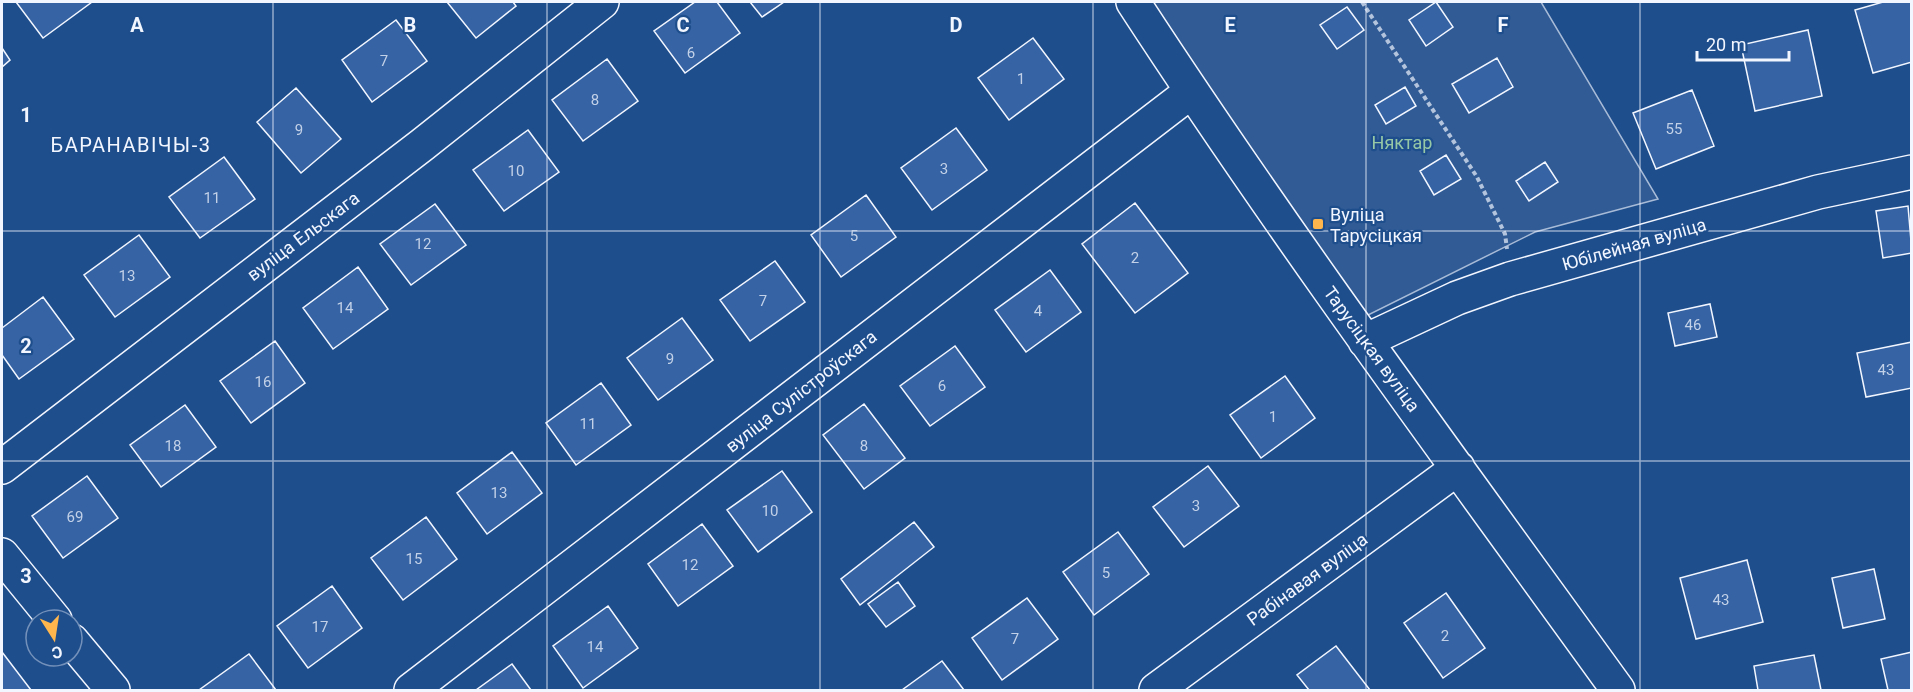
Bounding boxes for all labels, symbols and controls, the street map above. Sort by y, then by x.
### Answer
text: A [130,13,144,37]
text: B [404,13,416,37]
text: C [676,13,690,37]
text: D [950,13,963,37]
text: E [1224,13,1236,37]
text: F [1498,13,1509,37]
scale bar [1697,24,1788,62]
text: 20 m [1706,34,1746,55]
house number: 6 [687,44,695,62]
house number: 7 [380,52,388,70]
house number: 1 [1017,70,1025,88]
house number: 8 [591,91,599,109]
text: 1 [20,103,32,127]
house number: 55 [1666,120,1682,138]
house number: 9 [295,121,303,139]
park label: Няктар [1372,132,1432,153]
district label: БАРАНАВІЧЫ-3 [51,133,211,157]
house number: 3 [940,160,948,178]
house number: 10 [508,162,524,180]
street label: вуліца Ельскага [243,187,363,285]
house number: 11 [204,189,220,207]
place label: Вуліца Тарусіцкая [1330,204,1422,246]
street label: Юбілейная вуліца [1560,213,1708,275]
marker: Вуліца Тарусіцкая [1311,217,1325,231]
house number: 5 [850,227,858,245]
house number: 12 [415,235,431,253]
house number: 2 [1131,249,1139,267]
house number: 13 [119,267,135,285]
street label: Тарусіцкая вуліца [1319,282,1425,416]
house number: 7 [759,292,767,310]
house number: 14 [337,299,354,317]
house number: 4 [1034,302,1043,320]
house number: 46 [1685,316,1701,334]
street label: вуліца Сулістроўскага [721,326,881,456]
text: 2 [20,334,32,358]
house number: 9 [666,350,674,368]
house number: 43 [1878,361,1894,379]
house number: 16 [255,373,271,391]
house number: 6 [938,377,946,395]
house number: 1 [1269,408,1277,426]
house number: 11 [580,415,596,433]
house number: 18 [165,437,181,455]
house number: 8 [860,437,868,455]
house number: 13 [491,484,507,502]
house number: 3 [1192,497,1200,515]
house number: 10 [762,502,778,520]
house number: 69 [67,508,83,526]
street label: Рабінавая вуліца [1243,528,1371,630]
house number: 15 [406,550,422,568]
house number: 12 [682,556,698,574]
text: 3 [20,564,32,588]
house number: 5 [1102,564,1110,582]
house number: 43 [1713,591,1729,609]
north arrow [24,608,84,668]
house number: 17 [312,618,328,636]
house number: 2 [1441,627,1449,645]
house number: 7 [1011,630,1019,648]
house number: 14 [587,638,604,656]
text: С [50,642,64,663]

